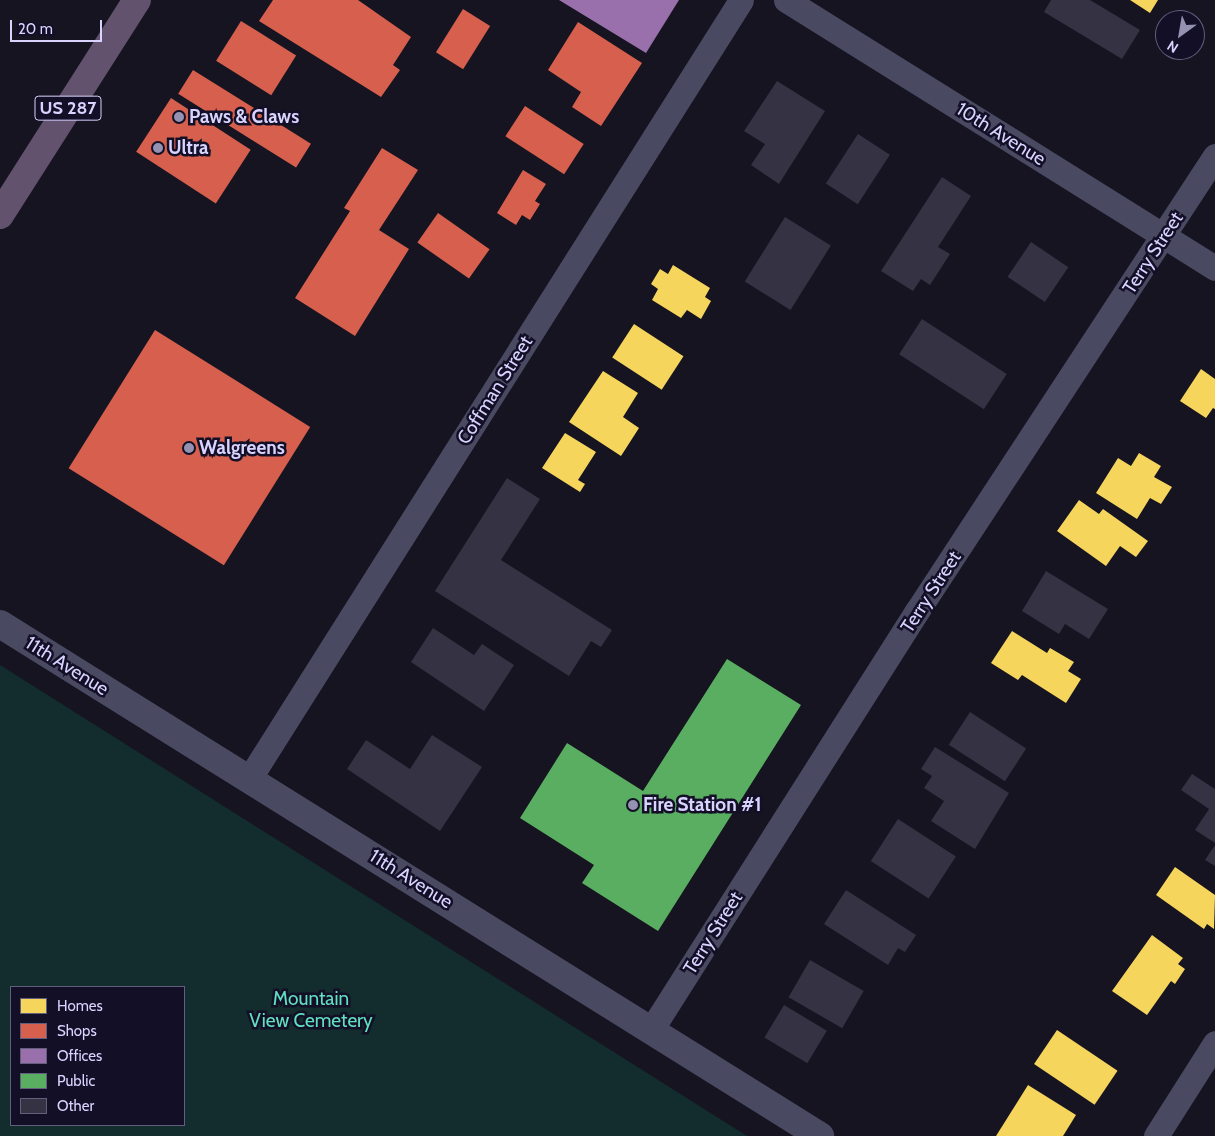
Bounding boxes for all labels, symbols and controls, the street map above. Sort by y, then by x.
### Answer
scale bar [12,10,105,42]
north arrow [1155,10,1205,60]
text: 20 m [18,20,53,38]
text: N [1164,37,1182,57]
road number: US 287 [34,92,102,124]
street label: 10th Avenue [952,98,1050,170]
place label: Paws & Claws [189,106,299,128]
marker: Paws & Claws [173,111,185,123]
place label: Ultra [168,137,208,159]
marker: Ultra [152,142,164,154]
street label: Terry Street [1118,208,1188,298]
street label: Coffman Street [453,331,537,449]
place label: Walgreens [199,437,285,459]
marker: Walgreens [183,442,195,454]
street label: Terry Street [896,547,966,637]
street label: 11th Avenue [21,632,113,700]
place label: Fire Station #1 [643,794,761,816]
marker: Fire Station #1 [627,799,639,811]
street label: 11th Avenue [365,845,457,913]
street label: Terry Street [679,887,747,979]
legend [10,986,185,1126]
park label: Mountain View Cemetery [249,988,373,1032]
text: Homes [57,997,103,1015]
text: Shops [57,1022,97,1040]
text: Offices [57,1047,102,1065]
text: Public [57,1072,95,1090]
text: Other [57,1097,94,1115]

